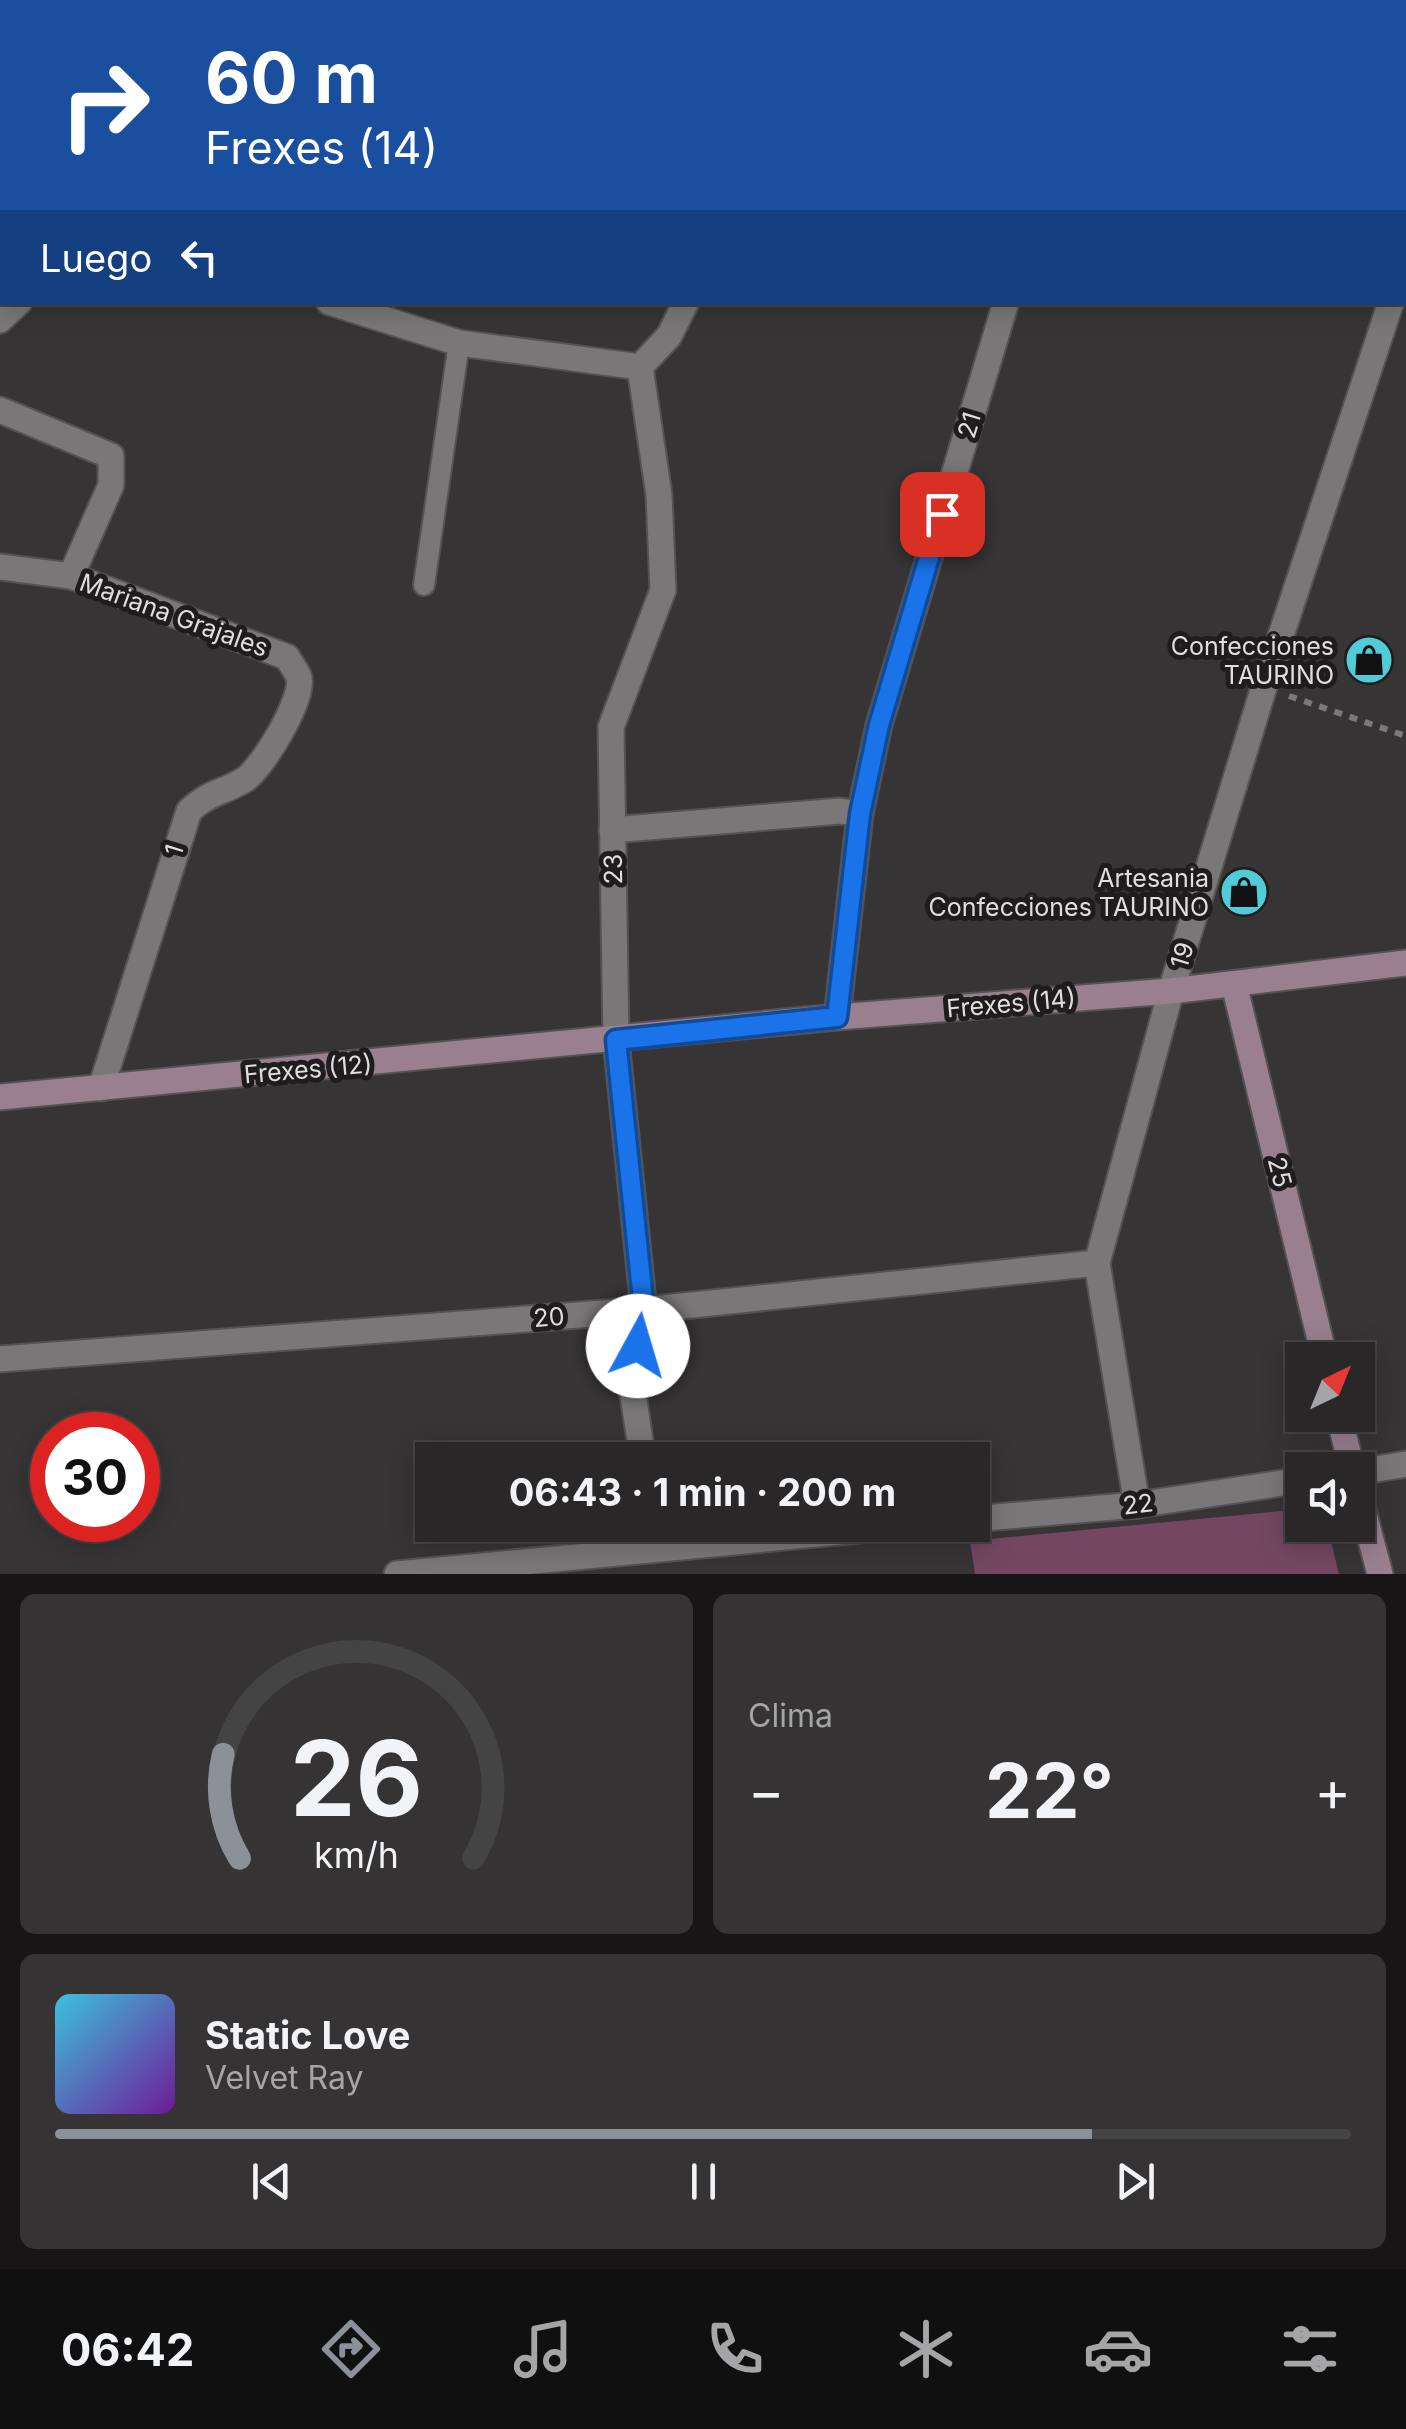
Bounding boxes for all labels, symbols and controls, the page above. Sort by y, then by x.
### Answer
text: 60 m [205,35,378,120]
icon: right [40,40,170,170]
text: Frexes (14) [205,120,438,175]
icon: left [172,230,227,285]
text: Luego [40,235,152,281]
street label: 21 [951,408,987,442]
pin [900,472,985,557]
icon: arrive [915,487,970,542]
street label: Mariana Grajales [76,567,272,663]
place label: Confecciones TAURINO [1171,631,1334,690]
shop icon: Confecciones TAURINO [1343,634,1395,686]
street label: 1 [158,841,190,859]
street label: 23 [598,853,628,885]
place label: Artesania Confecciones TAURINO [929,863,1209,922]
shop icon: Artesania Confecciones TAURINO [1218,866,1270,918]
street label: 19 [1164,938,1200,972]
street label: Frexes (14) [945,982,1077,1024]
street label: Frexes (12) [243,1048,373,1090]
street label: 25 [1262,1154,1298,1190]
position arrow [586,1294,690,1398]
street label: 20 [532,1301,566,1333]
north arrow [1285,1342,1375,1432]
map controls [1285,1342,1375,1542]
speed limit sign: 30 [30,1412,160,1542]
button: sound [1285,1452,1375,1542]
text: 06:43 · 1 min · 200 m [509,1469,896,1515]
street label: 22 [1121,1487,1155,1521]
text: Clima [748,1696,833,1735]
text: 26 [290,1715,423,1841]
text: 22° [985,1745,1114,1836]
text: − [748,1758,784,1824]
text: + [1315,1758,1351,1824]
text: km/h [314,1833,399,1877]
text: Static Love [205,2012,410,2058]
text: Velvet Ray [205,2058,363,2097]
icon: previous [244,2154,299,2209]
icon: pause [676,2154,731,2209]
icon: next [1108,2154,1163,2209]
icon: directions [316,2314,386,2384]
icon: music [508,2314,578,2384]
icon: phone [700,2314,770,2384]
icon: climate [891,2314,961,2384]
icon: car [1083,2314,1153,2384]
icon: filters [1275,2314,1345,2384]
text: 06:42 [61,2322,194,2377]

